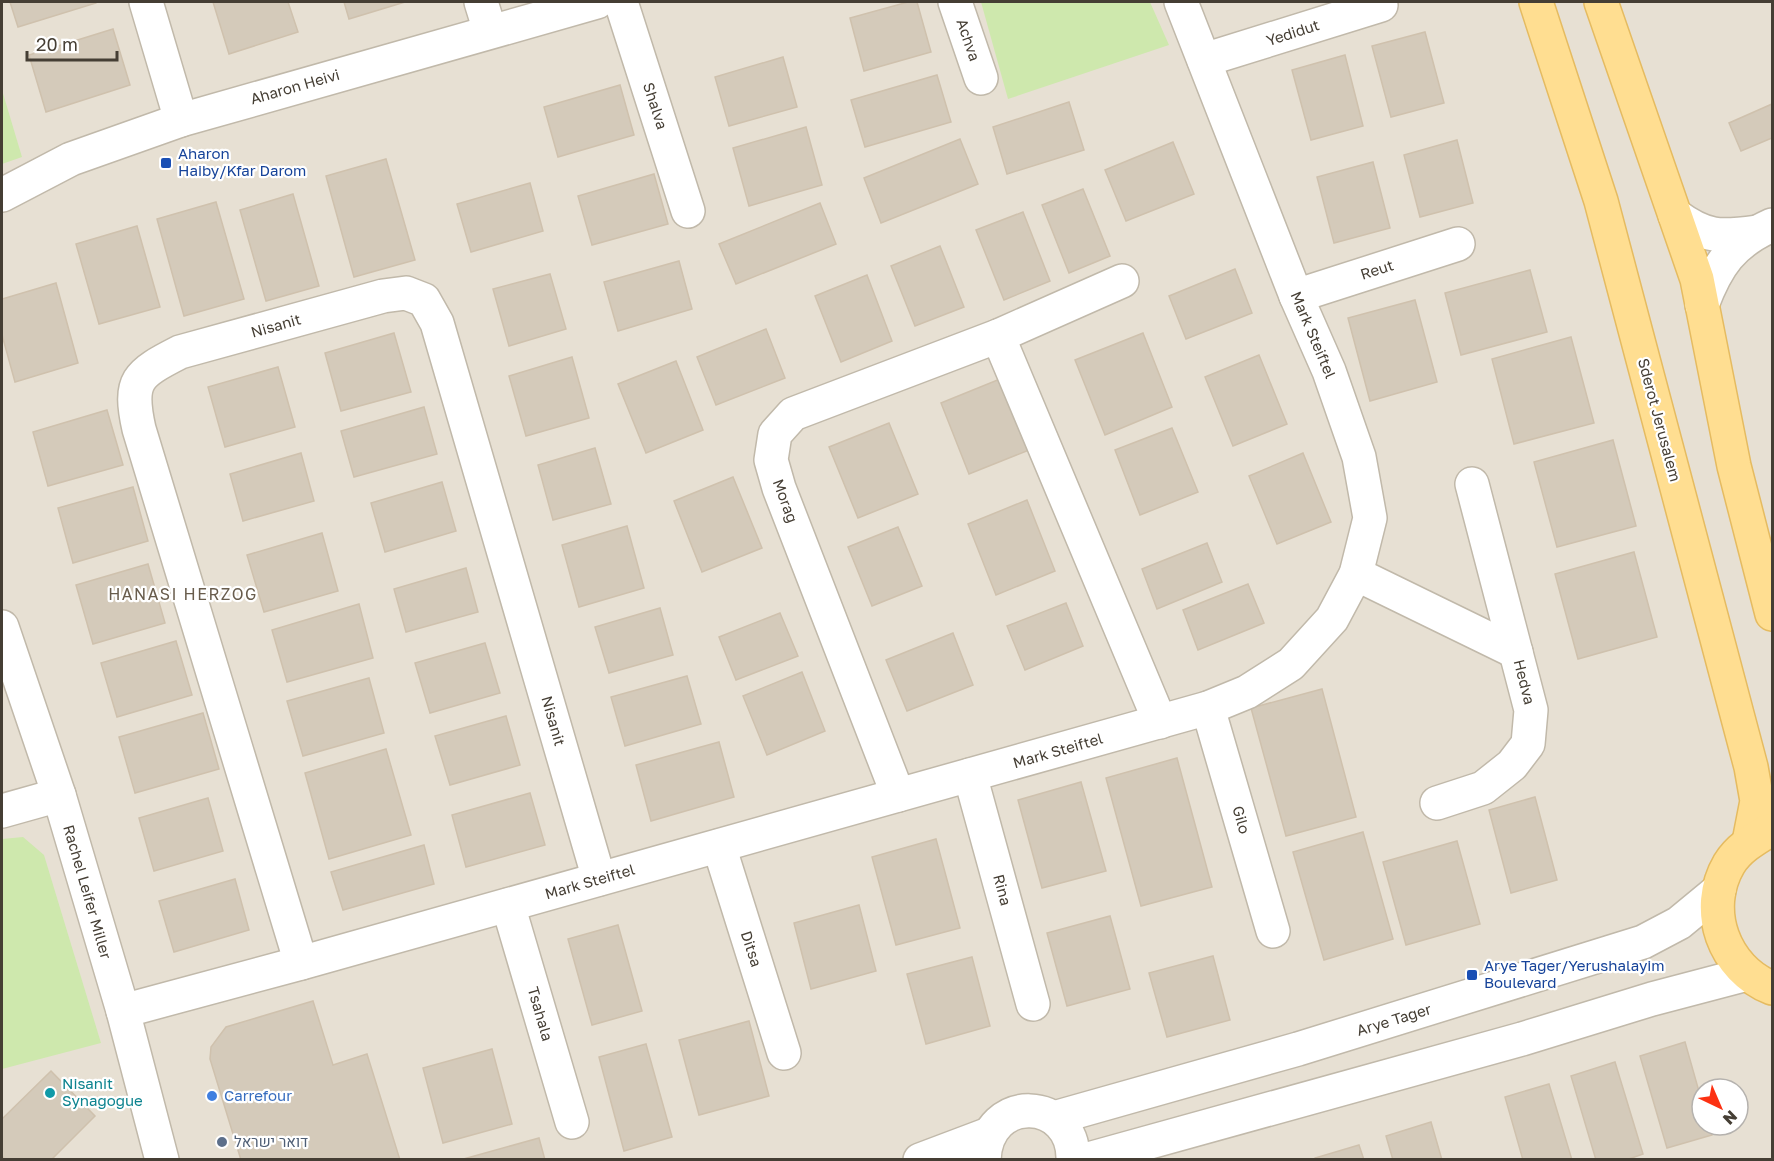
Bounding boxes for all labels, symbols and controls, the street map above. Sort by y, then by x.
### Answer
street label: Yedidut [1264,15,1321,49]
street label: Achva [953,16,985,63]
scale bar [27,24,117,62]
text: 20 m [36,33,78,55]
street label: Aharon Heivi [248,65,341,107]
street label: Shalva [640,80,672,131]
place label: Aharon Haiby/Kfar Darom [178,144,306,179]
marker: Aharon Haiby/Kfar Darom [159,156,173,170]
street label: Reut [1358,255,1396,283]
street label: Mark Steiftel [1288,288,1340,381]
street label: Nisanit [249,309,303,341]
street label: Sderot Jerusalem [1635,356,1685,483]
street label: Morag [770,476,802,525]
district label: HANASI HERZOG [108,584,258,604]
street label: Hedva [1511,657,1539,706]
street label: Nisanit [538,694,570,748]
street label: Mark Steiftel [1011,729,1105,771]
street label: Gilo [1229,804,1255,836]
street label: Rachel Leifer Miller [60,823,116,961]
street label: Mark Steiftel [543,860,637,902]
street label: Rina [990,872,1016,907]
street label: Ditsa [738,928,766,969]
place label: Arye Tager/Yerushalayim Boulevard [1484,956,1665,991]
marker: Arye Tager/Yerushalayim Boulevard [1465,968,1479,982]
street label: Tsahala [525,984,557,1043]
street label: Arye Tager [1354,999,1433,1039]
place label: Nisanit Synagogue [62,1074,143,1109]
north arrow [1690,1077,1750,1137]
marker: Nisanit Synagogue [43,1086,57,1100]
place label: Carrefour [224,1086,292,1104]
marker: Carrefour [205,1089,219,1103]
text: N [1719,1106,1742,1129]
place label: דואר ישראל [234,1132,308,1150]
marker: דואר ישראל [215,1135,229,1149]

